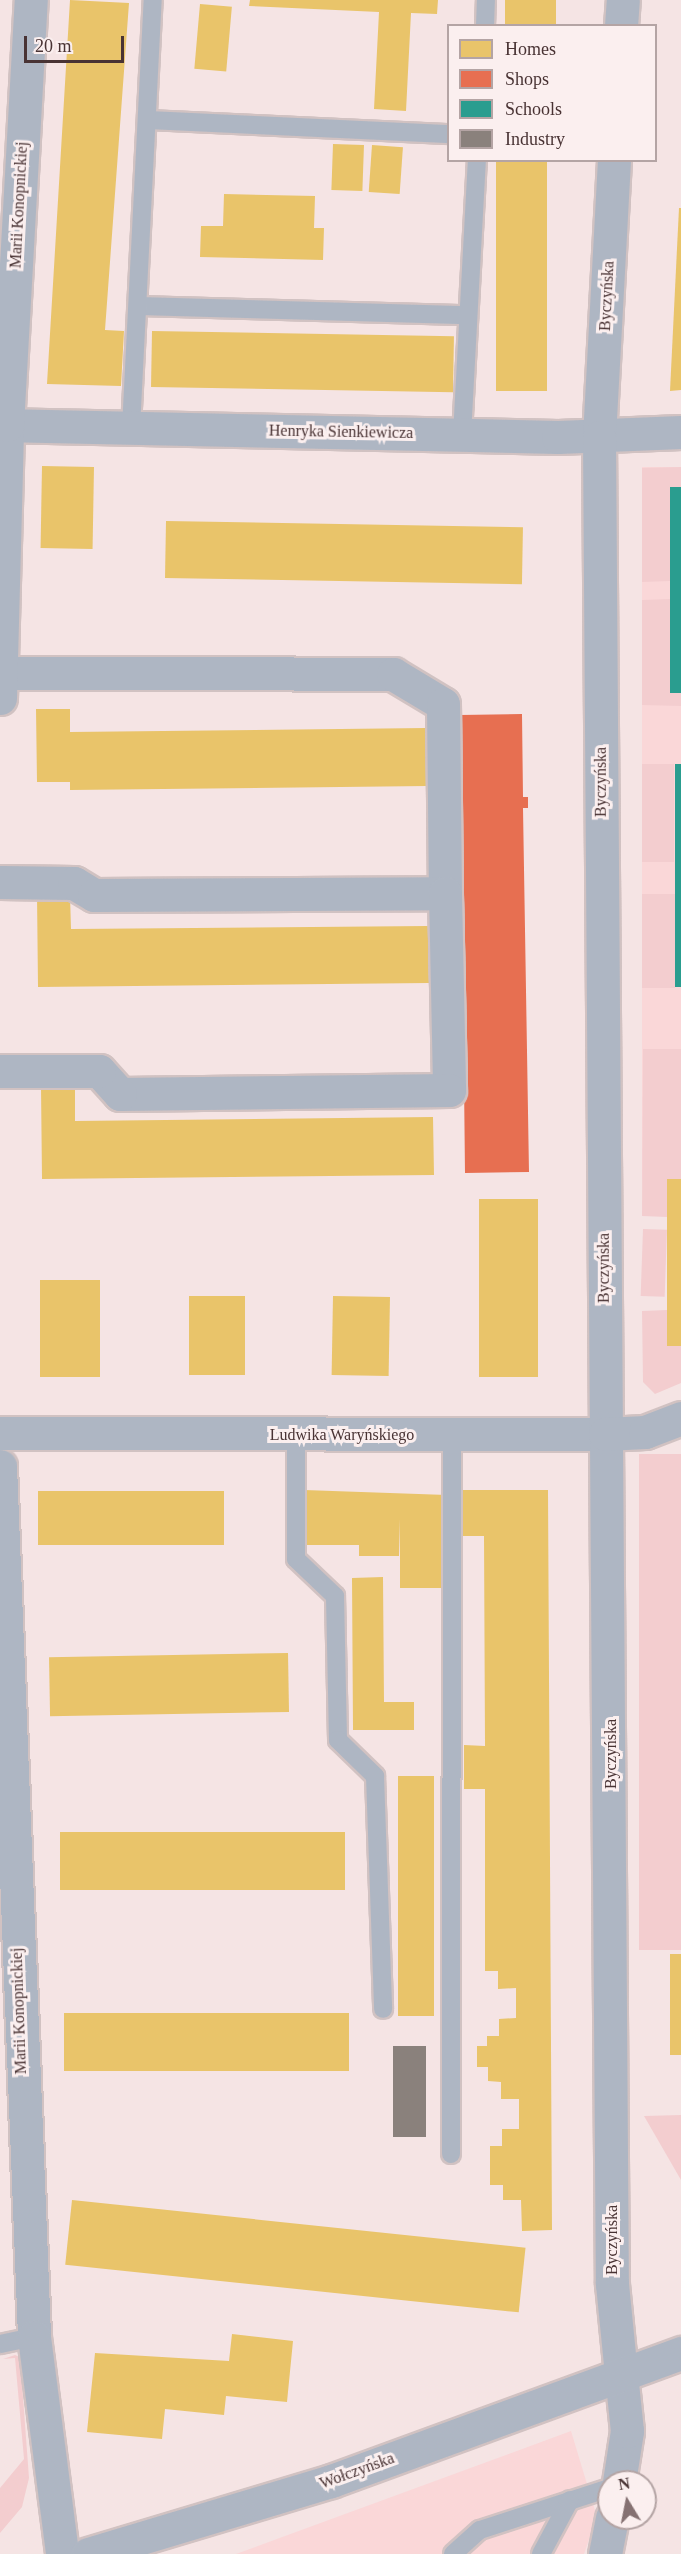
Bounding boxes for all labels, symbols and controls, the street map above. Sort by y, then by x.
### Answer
scale bar [27,24,128,62]
legend [447,24,657,162]
text: 20 m [35,36,72,56]
text: Homes [505,39,556,59]
text: Shops [505,69,549,89]
text: Schools [505,99,562,119]
text: Industry [505,129,565,149]
street label: Marii Konopnickiej [6,141,32,269]
street label: Byczyńska [596,260,618,332]
street label: Henryka Sienkiewicza [269,421,413,443]
street label: Byczyńska [591,747,611,817]
street label: Byczyńska [594,1233,614,1303]
street label: Ludwika Waryńskiego [270,1425,414,1445]
street label: Byczyńska [601,1719,621,1789]
street label: Marii Konopnickiej [7,1947,31,2075]
street label: Byczyńska [602,2205,622,2275]
street label: Wołczyńska [317,2449,397,2493]
north arrow [597,2470,657,2530]
text: N [617,2474,631,2493]

